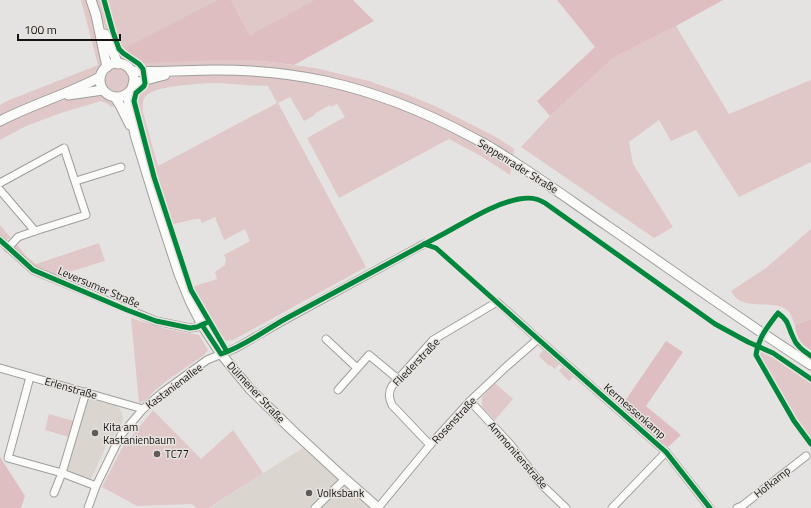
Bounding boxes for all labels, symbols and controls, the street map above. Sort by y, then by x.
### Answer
scale bar [18,16,120,42]
text: 100 m [24,20,57,39]
street label: Seppenrader Straße [475,135,562,198]
street label: Leversumer Straße [55,262,143,312]
street label: Fliederstraße [389,334,443,390]
street label: Dülmener Straße [223,358,289,427]
street label: Kastanienallee [142,359,206,413]
street label: Erlenstraße [43,373,100,403]
street label: Kermessenkamp [600,379,670,443]
street label: Rosenstraße [428,393,480,447]
street label: Ammonitenstraße [484,418,552,492]
place label: Kita am Kastanienbaum [103,419,175,448]
marker: Kita am Kastanienbaum [90,428,100,438]
place label: TC77 [165,446,189,462]
marker: TC77 [152,449,162,459]
street label: Hofkamp [750,462,794,501]
place label: Volksbank [317,485,365,501]
marker: Volksbank [304,488,314,498]

